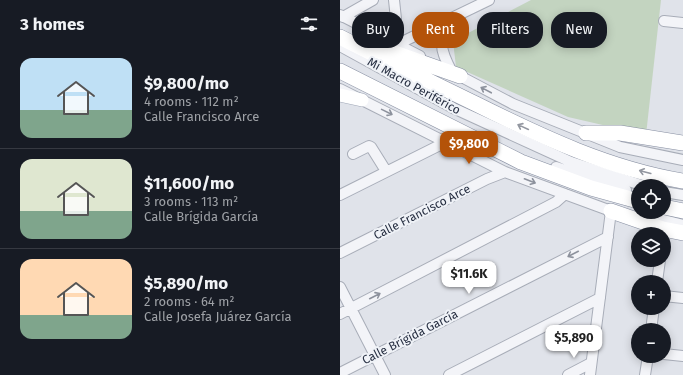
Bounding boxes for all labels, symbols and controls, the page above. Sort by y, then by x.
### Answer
chip: Buy [352,12,404,48]
chip: Rent [412,12,469,48]
chip: Filters [477,12,543,48]
chip: New [551,12,607,48]
icon: filters [298,13,320,35]
text: 3 homes [20,14,85,35]
street label: Mi Macro Periférico [365,55,463,117]
text: $9,800/mo [144,73,229,94]
icon: home [52,74,100,122]
one-way arrow [480,86,492,93]
text: 4 rooms · 112 m² [144,94,239,109]
text: Calle Francisco Arce [144,109,259,124]
one-way arrow [381,109,393,117]
one-way arrow [518,123,530,130]
pin: $9,800 [436,131,502,165]
text: $9,800 [449,136,489,151]
one-way arrow [639,168,652,176]
text: $11,600/mo [144,173,234,194]
icon: home [52,175,100,223]
one-way arrow [523,177,535,185]
map controls [631,179,671,363]
button: locate [631,179,671,219]
street label: Calle Francisco Arce [371,182,473,242]
text: 3 rooms · 113 m² [144,194,238,209]
text: Calle Brígida García [144,209,258,224]
button: layers [631,227,671,267]
one-way arrow [568,251,580,259]
pin: $11.6K [436,261,502,295]
text: $11.6K [450,266,488,281]
text: $5,890/mo [144,273,228,294]
icon: home [52,275,100,323]
button: + [631,275,671,315]
one-way arrow [368,292,380,299]
text: 2 rooms · 64 m² [144,294,234,309]
street label: Calle Brígida García [360,307,460,367]
text: Calle Josefa Juárez García [144,309,292,324]
button: − [631,323,671,363]
pin: $5,890 [541,325,607,359]
text: $5,890 [554,330,594,345]

